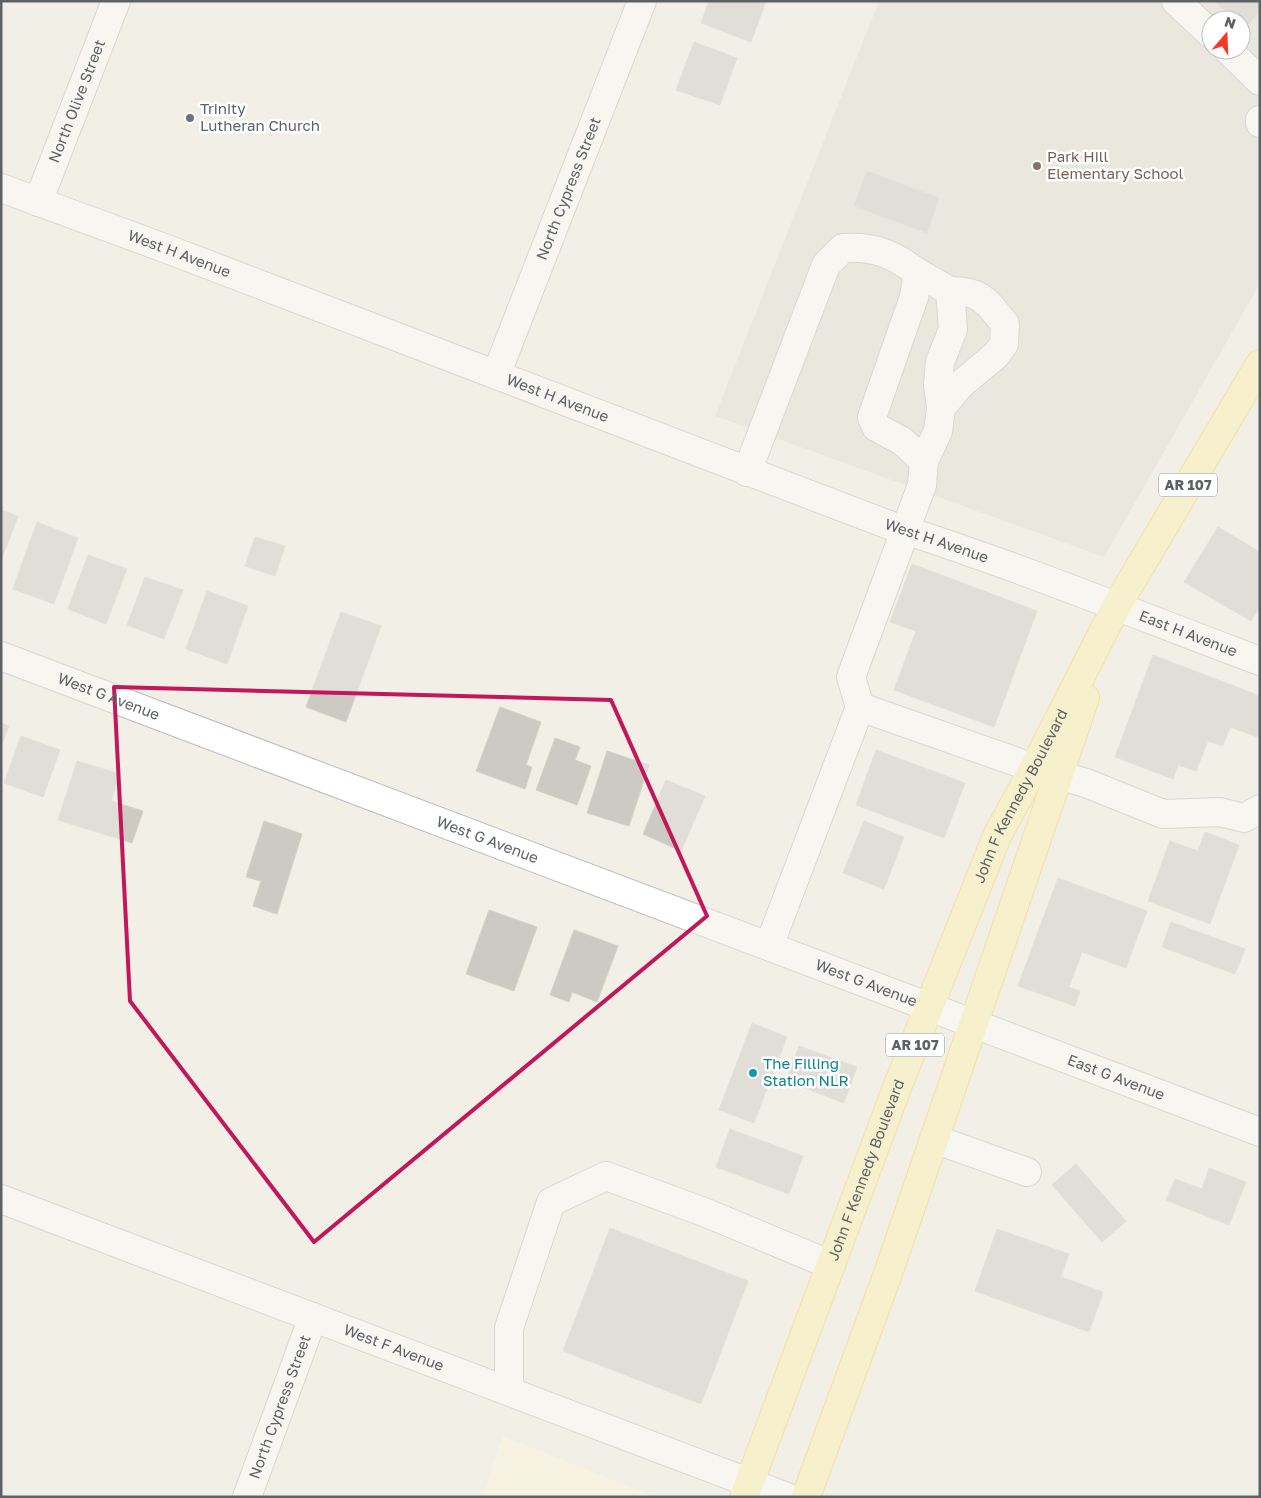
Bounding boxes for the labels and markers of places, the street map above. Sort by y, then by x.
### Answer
place label: Trinity Lutheran Church [200,99,320,134]
marker: Trinity Lutheran Church [184,112,196,124]
place label: Park Hill Elementary School [1047,147,1183,182]
marker: Park Hill Elementary School [1031,160,1043,172]
place label: The Filling Station NLR [763,1054,849,1089]
marker: The Filling Station NLR [747,1067,759,1079]

